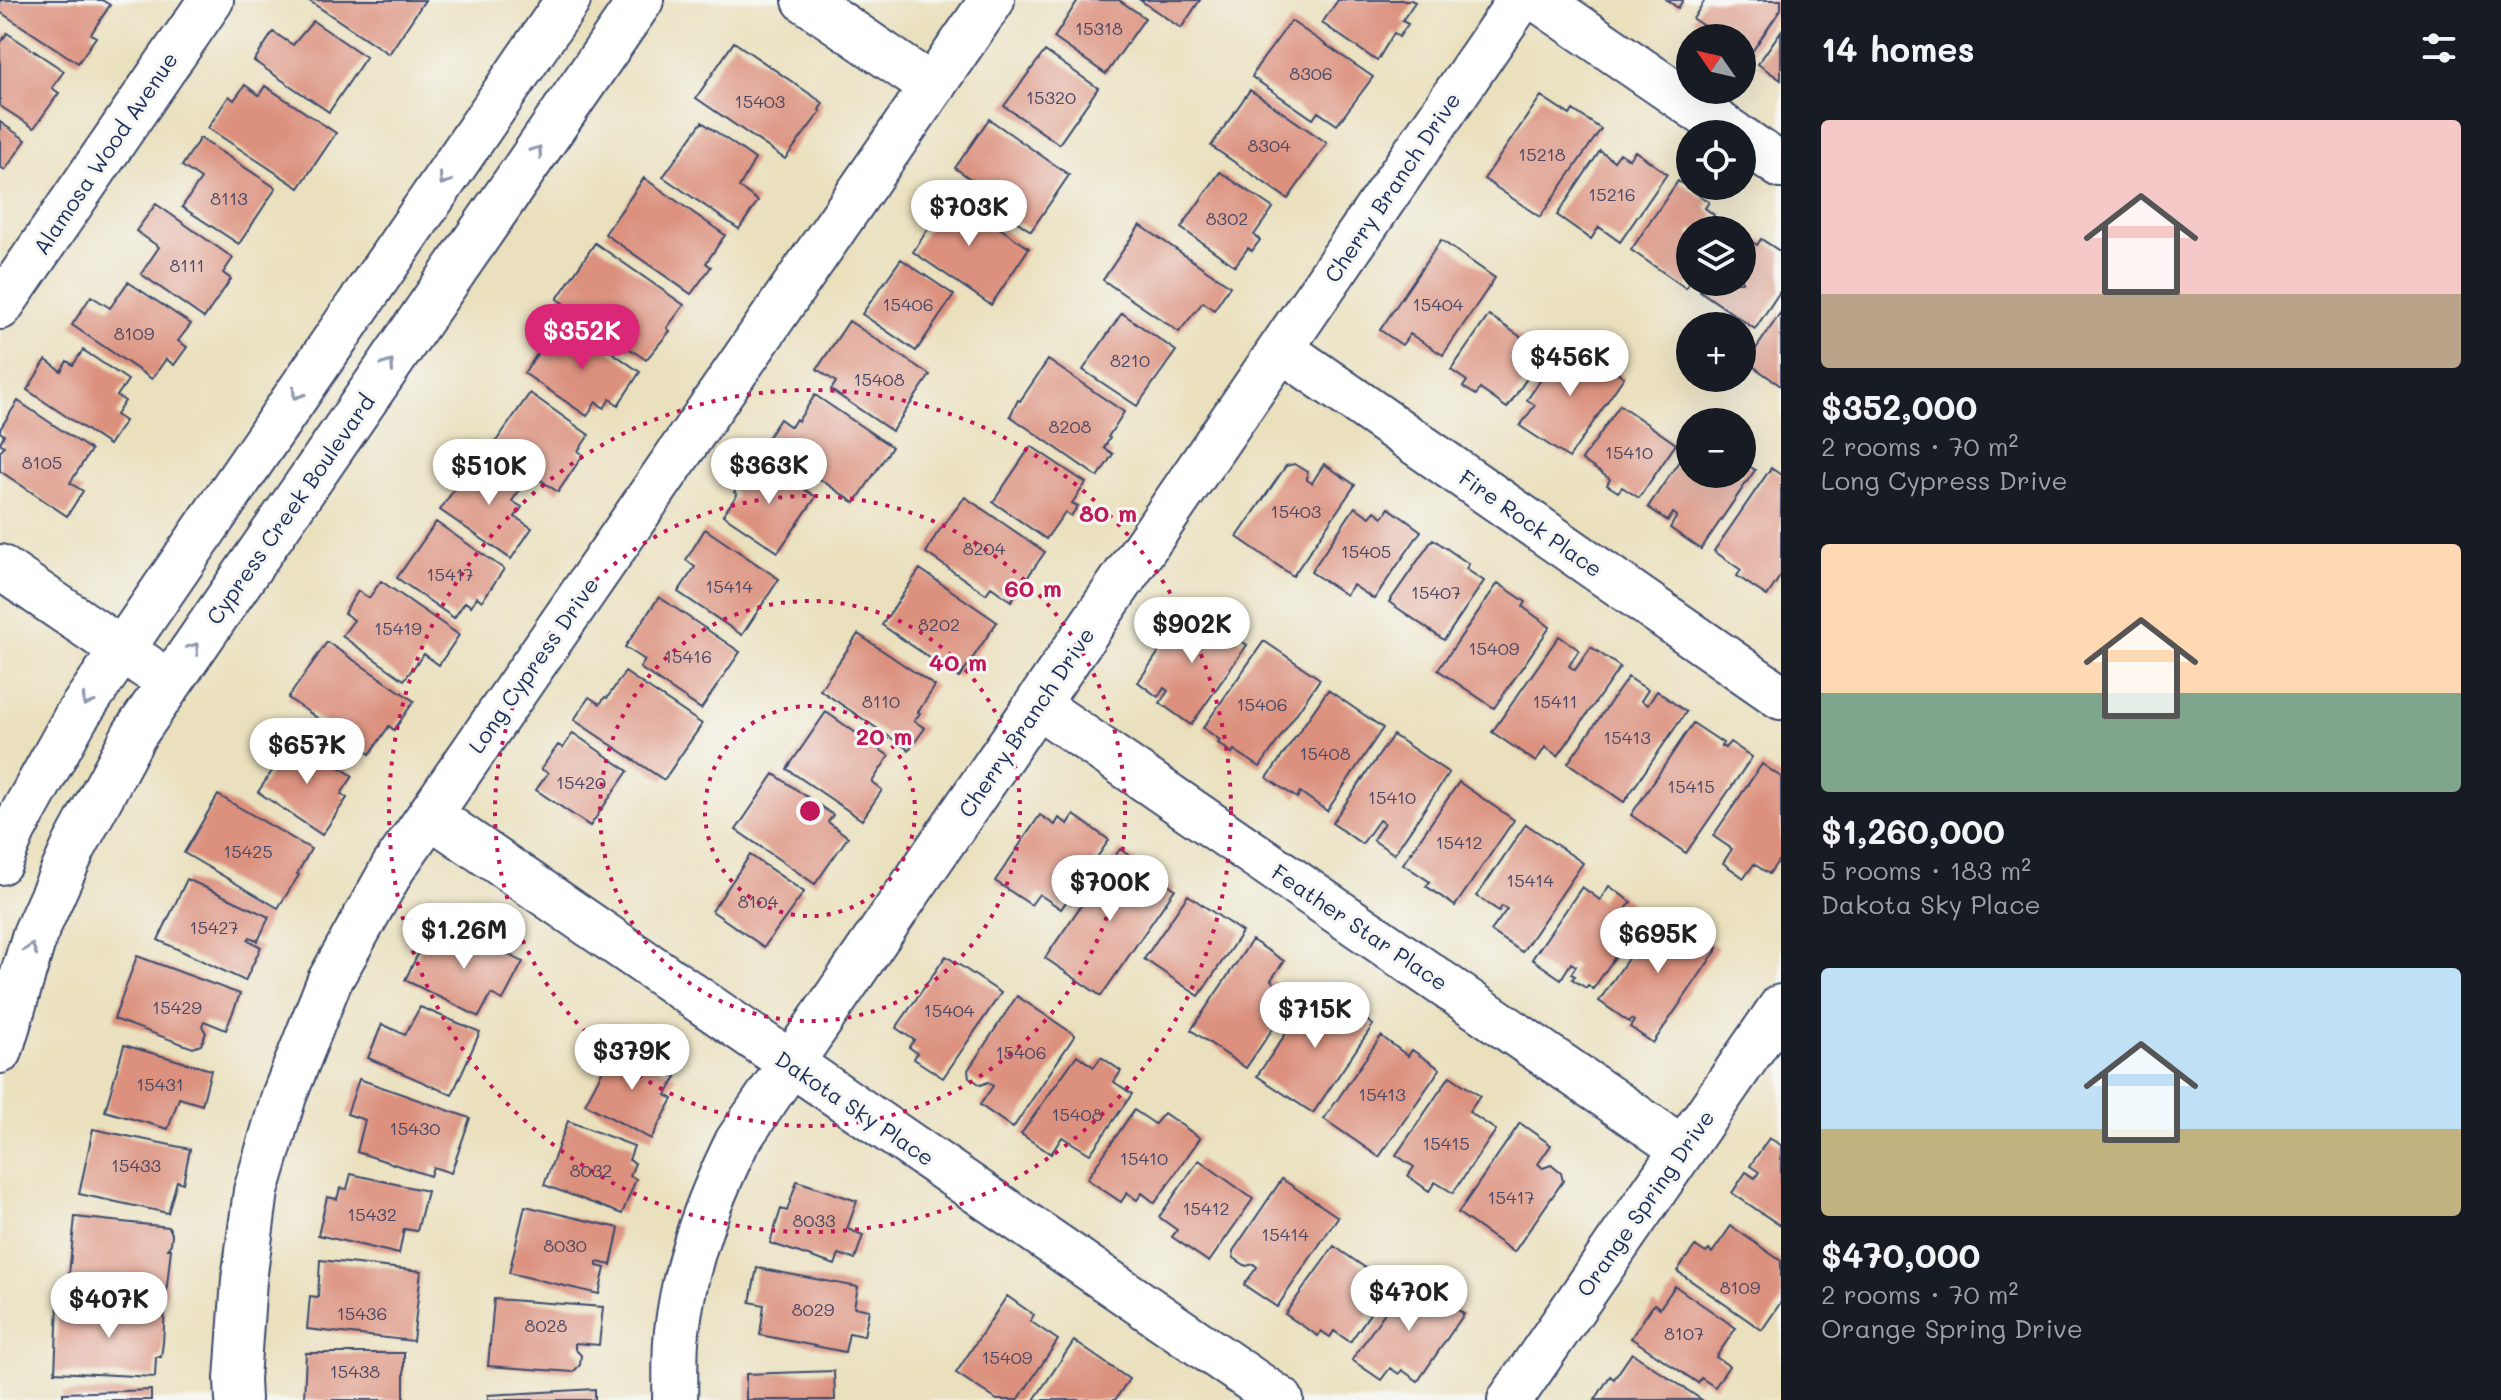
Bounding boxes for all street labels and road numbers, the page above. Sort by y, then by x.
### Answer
street label: Alamosa Wood Avenue [26,46,184,260]
street label: Cherry Branch Drive [1317,86,1467,288]
street label: Cypress Creek Boulevard [199,388,381,630]
street label: Fire Rock Place [1454,463,1608,583]
street label: Long Cypress Drive [461,571,605,759]
street label: Cherry Branch Drive [951,621,1101,823]
street label: Feather Star Place [1266,857,1454,997]
street label: Dakota Sky Place [770,1044,940,1172]
street label: Orange Spring Drive [1570,1104,1720,1302]

